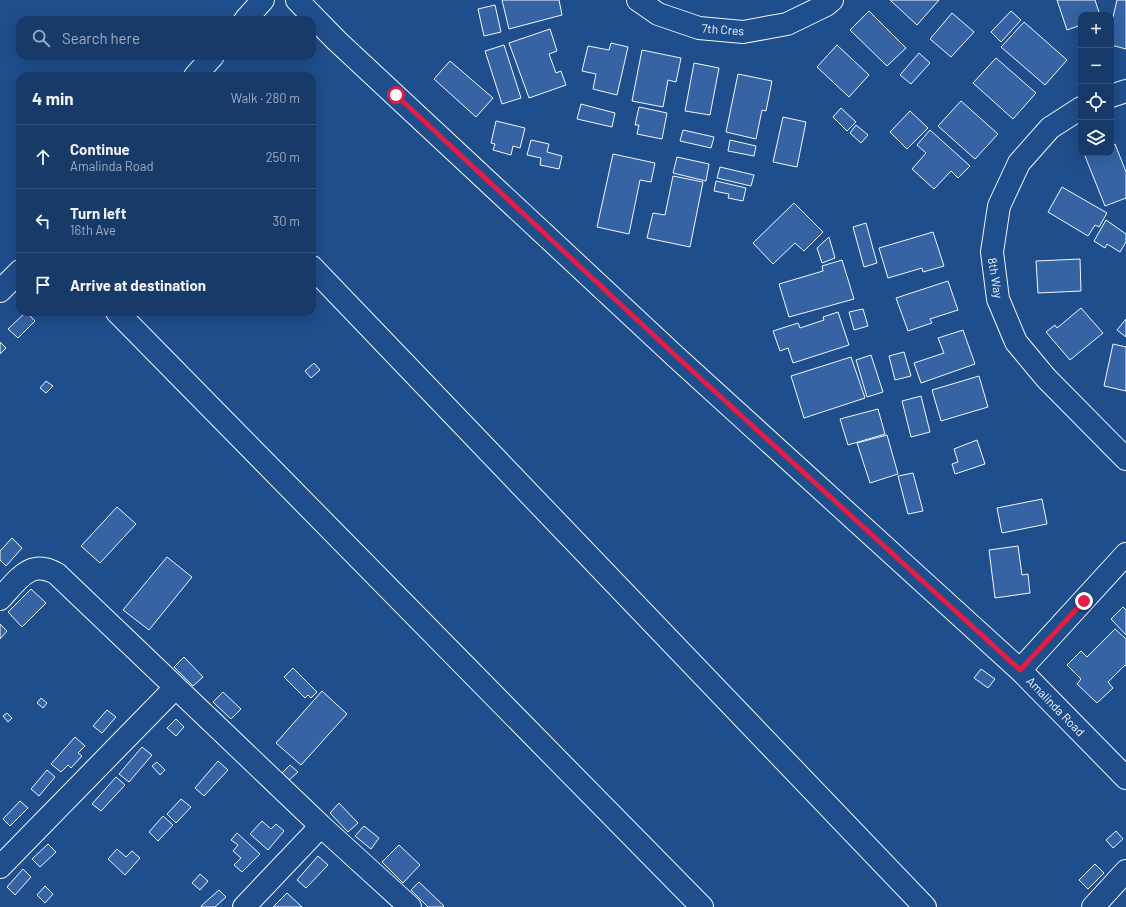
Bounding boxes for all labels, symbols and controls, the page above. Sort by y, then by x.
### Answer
map controls [1078,12,1114,156]
button: + [1078,12,1114,48]
search box [16,16,316,60]
street label: 7th Cres [701,21,745,37]
icon: search [30,27,52,49]
text: Search here [62,29,140,47]
button: − [1078,48,1114,84]
button: locate [1078,84,1114,120]
route start [387,86,405,104]
text: 4 min [32,88,74,108]
text: Walk · 280 m [231,90,300,106]
button: layers [1078,120,1114,156]
text: Continue [70,140,130,158]
icon: ahead [32,146,54,168]
text: 250 m [266,149,300,165]
text: Amalinda Road [70,158,154,174]
text: Turn left [70,204,126,222]
icon: left [32,210,54,232]
text: 30 m [273,213,300,229]
text: 16th Ave [70,222,116,238]
street label: 8th Way [986,257,1006,300]
icon: arrive [32,274,54,296]
text: Arrive at destination [70,276,206,294]
route end [1075,592,1093,610]
street label: Amalinda Road [1024,673,1088,739]

